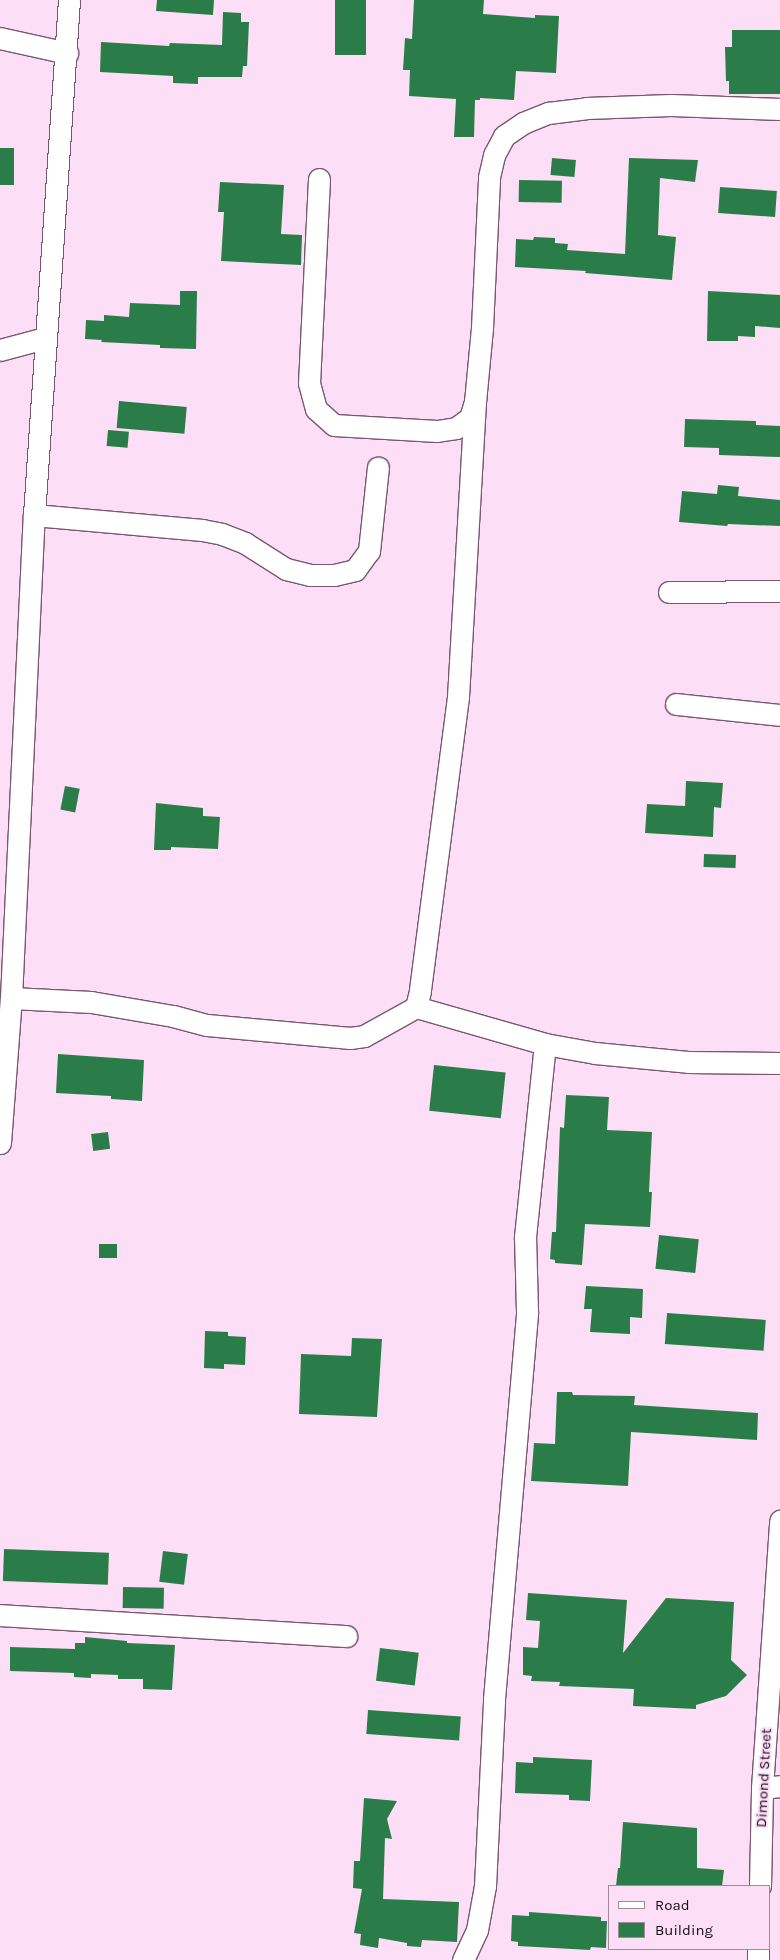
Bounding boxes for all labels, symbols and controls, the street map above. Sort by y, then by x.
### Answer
street label: Dimond Street [752,1728,776,1828]
legend [608,1885,770,1950]
text: Road [655,1896,690,1914]
text: Building [655,1921,713,1939]

